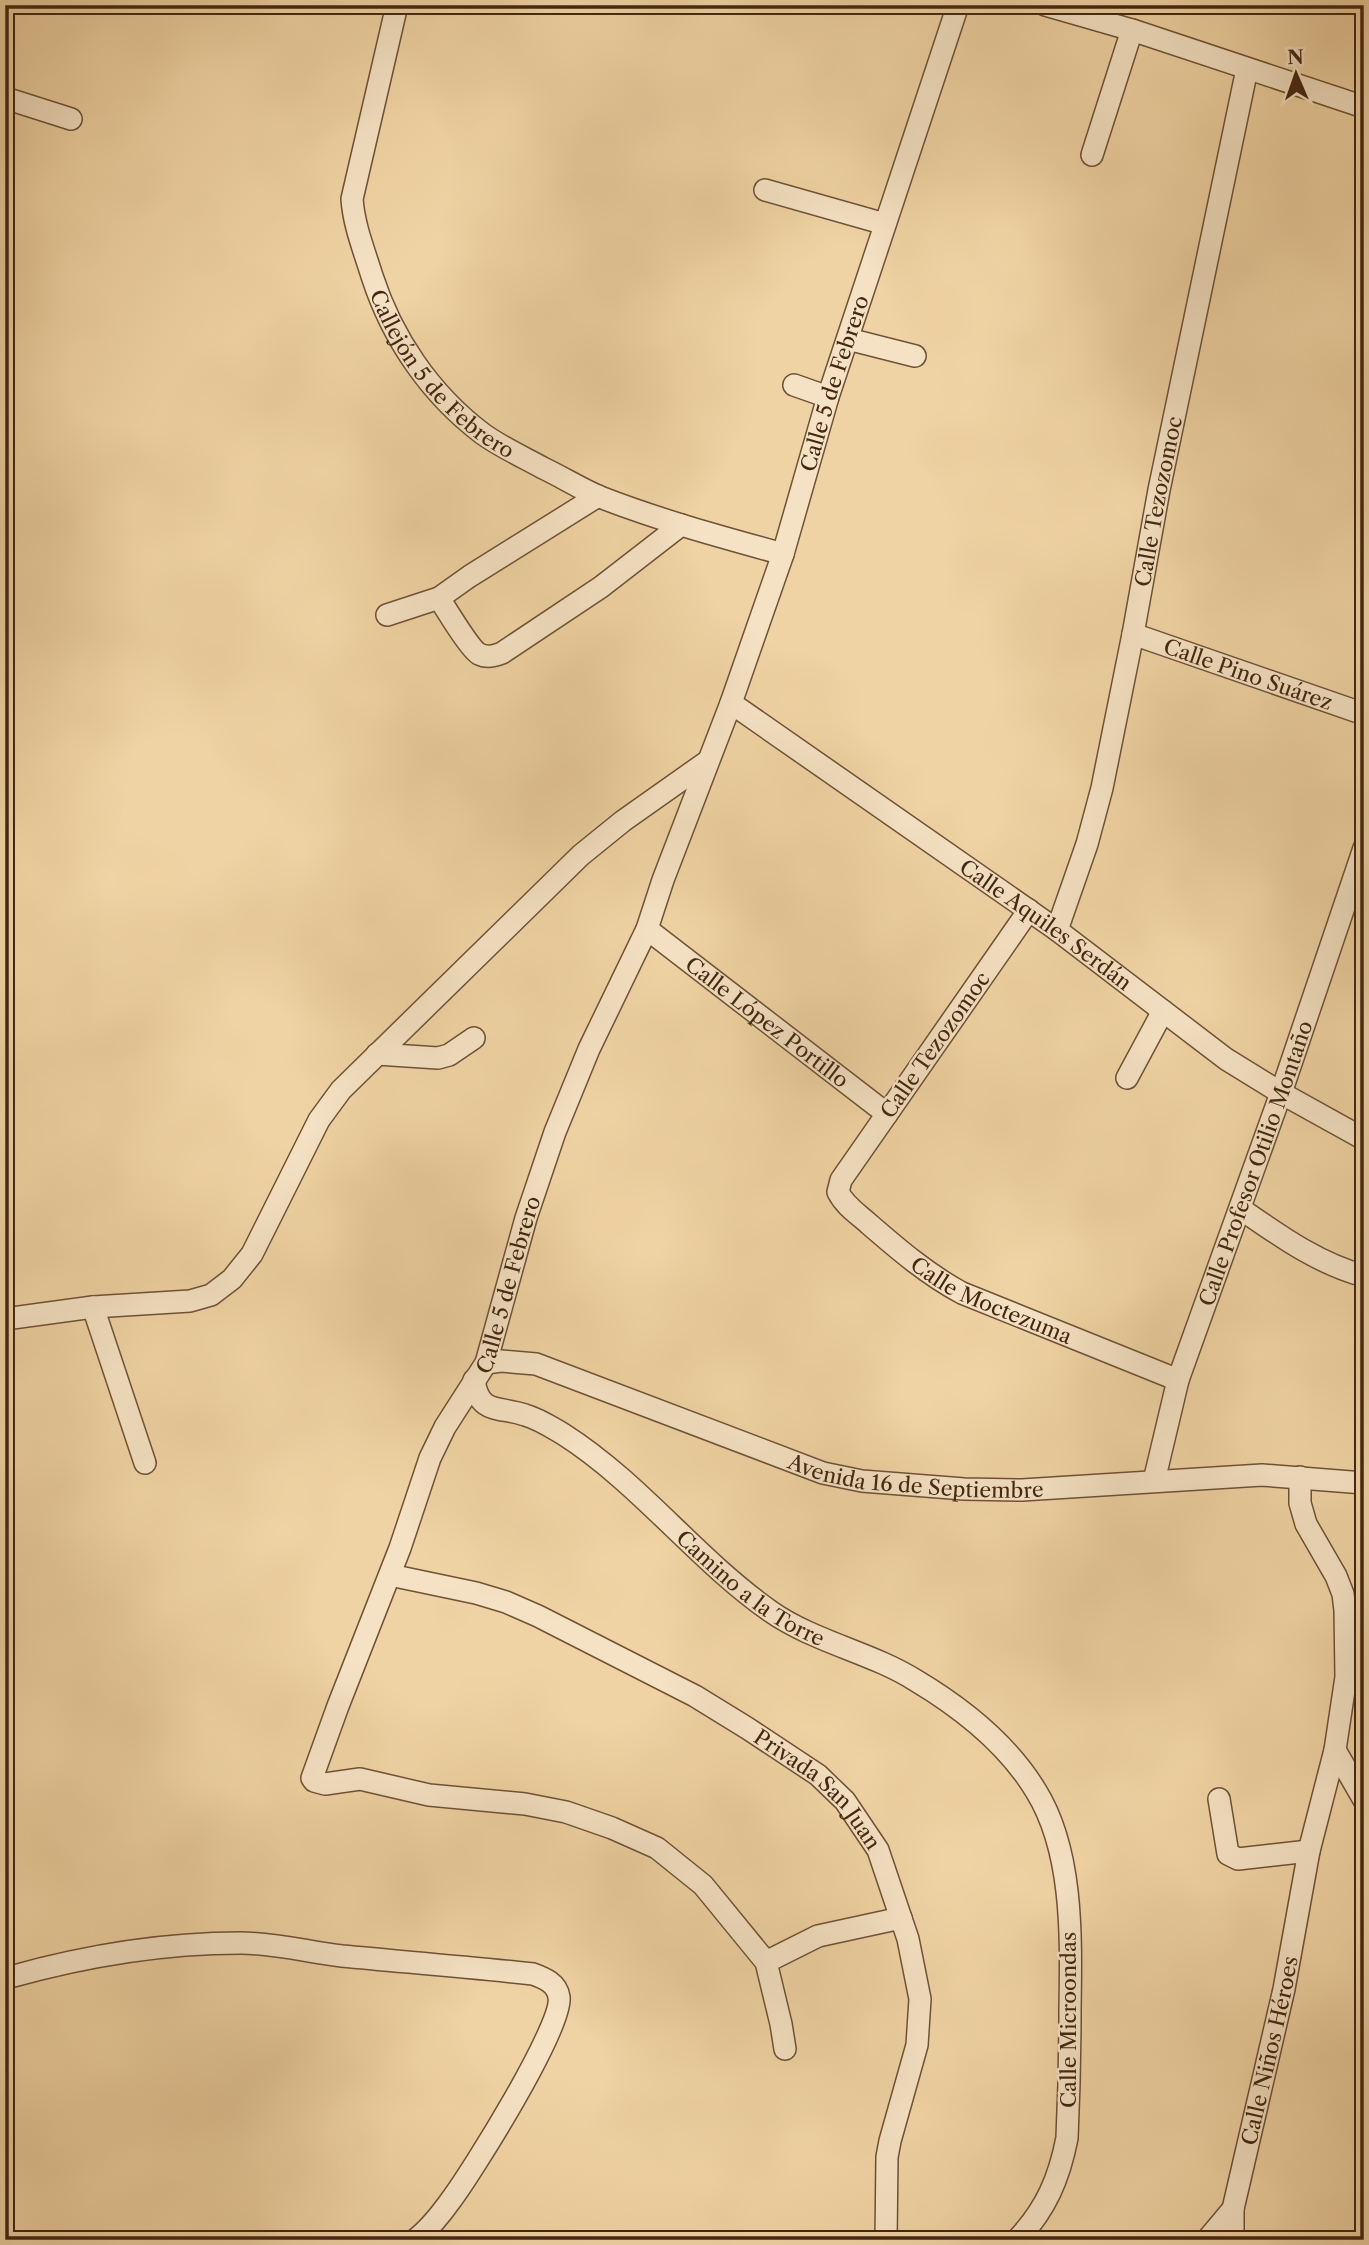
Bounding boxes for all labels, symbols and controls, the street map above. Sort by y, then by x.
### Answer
north arrow [1260,38,1330,108]
text: N [1287,46,1304,69]
street label: Callejón 5 de Febrero [365,286,519,463]
street label: Calle 5 de Febrero [795,292,873,474]
street label: Calle Tezozomoc [1129,414,1187,589]
street label: Calle Pino Suárez [1161,633,1336,715]
street label: Calle Aquiles Serdán [955,854,1137,995]
street label: Calle López Portillo [681,951,854,1093]
street label: Calle Tezozomoc [875,967,995,1123]
street label: Calle Profesor Otilio Montaño [1193,1017,1317,1309]
street label: Calle 5 de Febrero [470,1192,545,1378]
street label: Calle Moctezuma [906,1251,1076,1349]
street label: Avenida 16 de Septiembre [784,1448,1044,1503]
street label: Camino a la Torre [672,1525,829,1651]
street label: Privada San Juan [749,1724,886,1854]
street label: Calle Microondas [1056,1932,1081,2108]
street label: Calle Niños Héroes [1236,1954,1302,2147]

